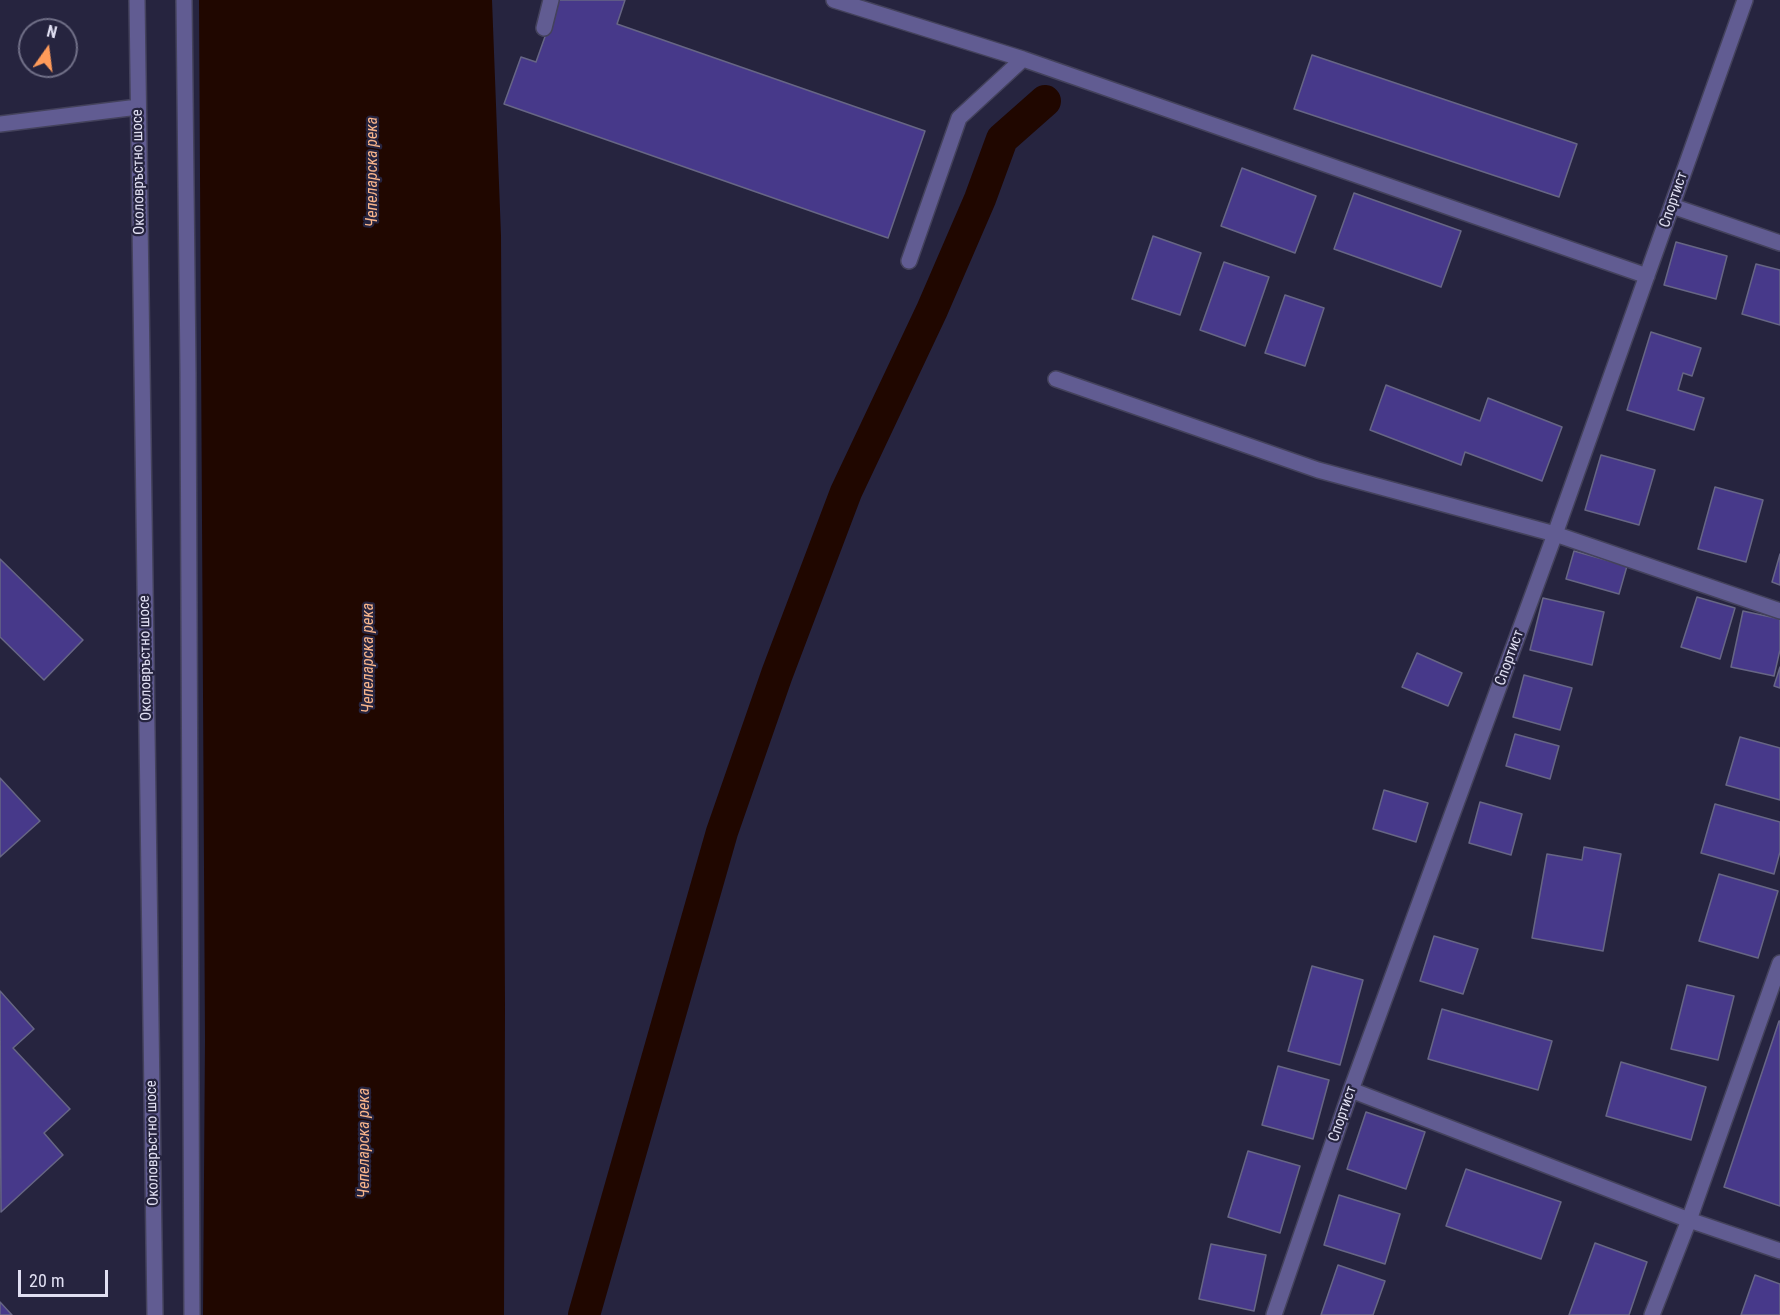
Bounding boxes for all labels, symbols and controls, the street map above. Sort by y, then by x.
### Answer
north arrow [18,18,78,78]
text: N [45,22,59,42]
street label: Околовръстно шосе [129,109,149,235]
water label: Чепеларска река [363,117,383,227]
street label: Спортист [1656,170,1692,230]
street label: Околовръстно шосе [136,595,156,721]
water label: Чепеларска река [359,603,379,713]
street label: Спортист [1492,628,1528,688]
street label: Околовръстно шосе [143,1080,163,1206]
street label: Спортист [1325,1084,1361,1144]
water label: Чепеларска река [355,1088,375,1198]
scale bar [21,1258,111,1296]
text: 20 m [29,1270,64,1291]

